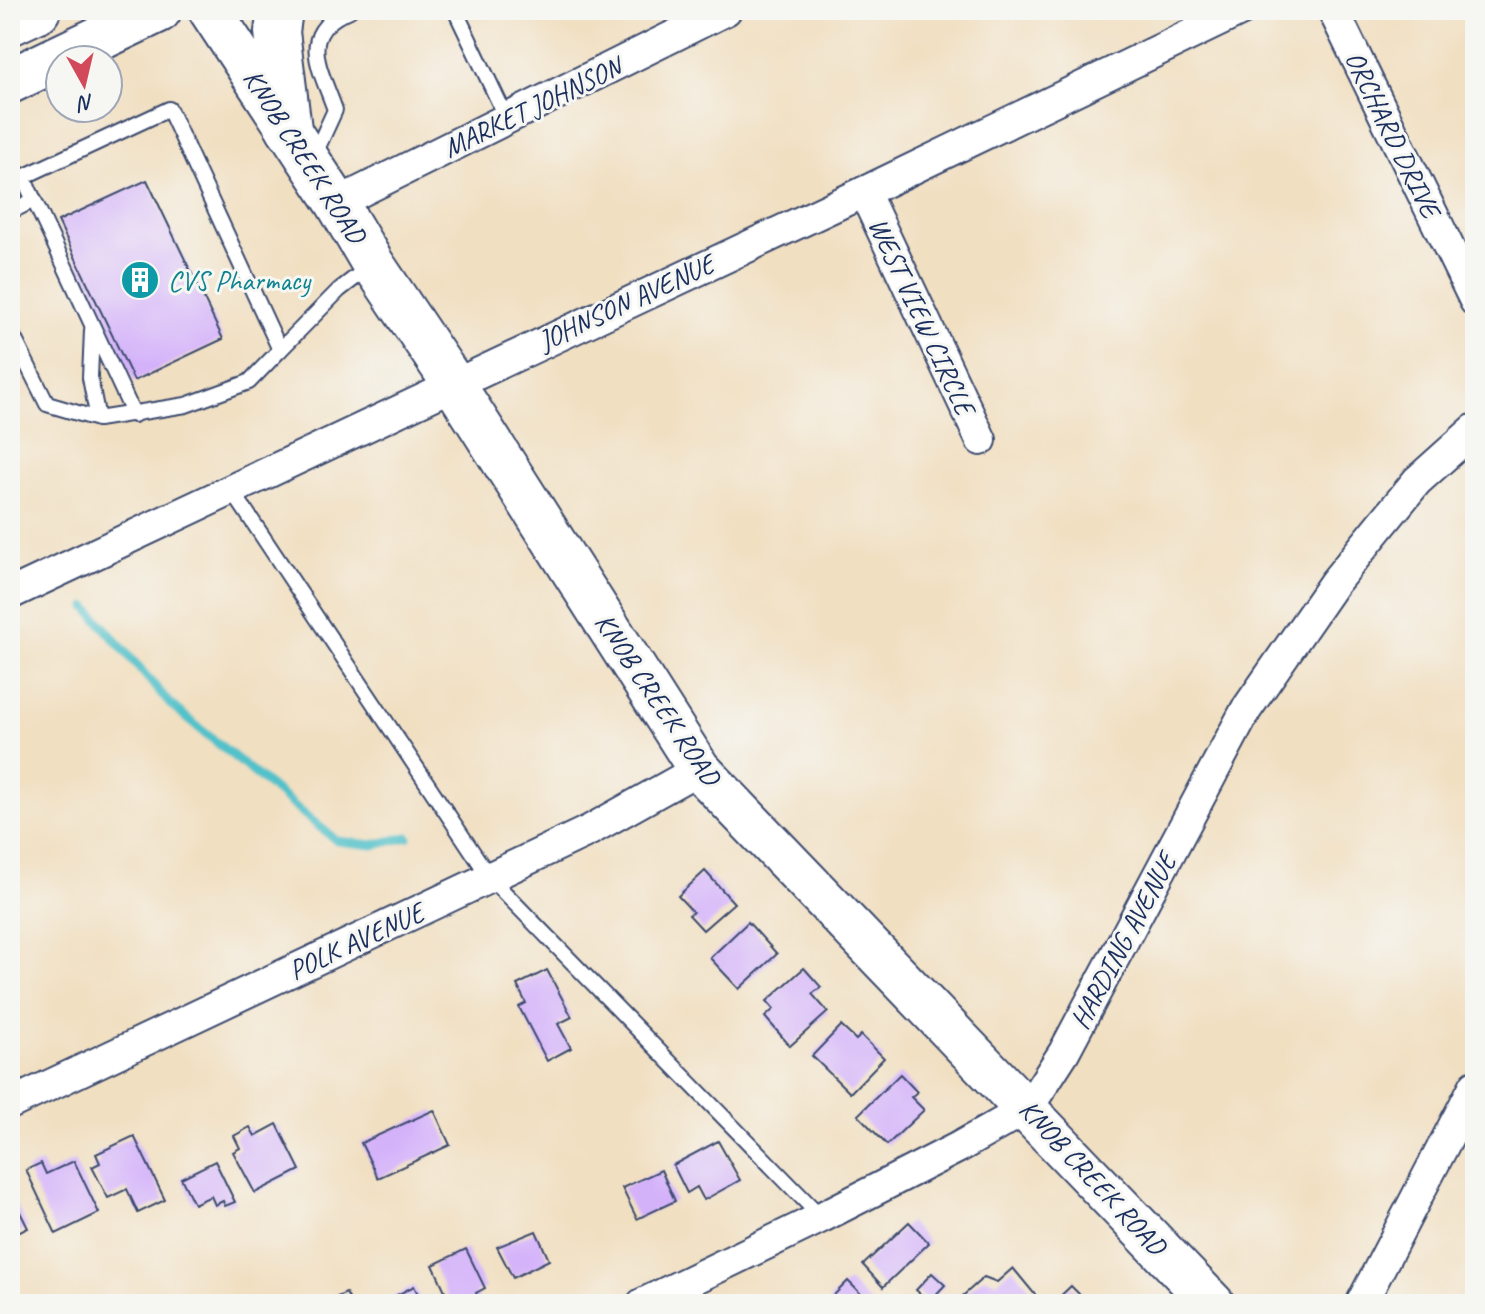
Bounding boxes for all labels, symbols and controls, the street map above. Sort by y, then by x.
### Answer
north arrow [44,44,124,124]
street label: ORCHARD DRIVE [1338,45,1450,226]
street label: MARKET JOHNSON [437,47,631,165]
street label: KNOB CREEK ROAD [236,62,375,251]
text: N [75,88,95,118]
street label: WEST VIEW CIRCLE [861,212,984,423]
street label: JOHNSON AVENUE [531,244,723,359]
building icon: CVS Pharmacy [119,259,161,301]
place label: CVS Pharmacy [168,263,312,298]
street label: KNOB CREEK ROAD [587,606,730,793]
street label: HARDING AVENUE [1062,844,1186,1035]
street label: POLK AVENUE [283,893,433,988]
street label: KNOB CREEK ROAD [1012,1092,1175,1264]

